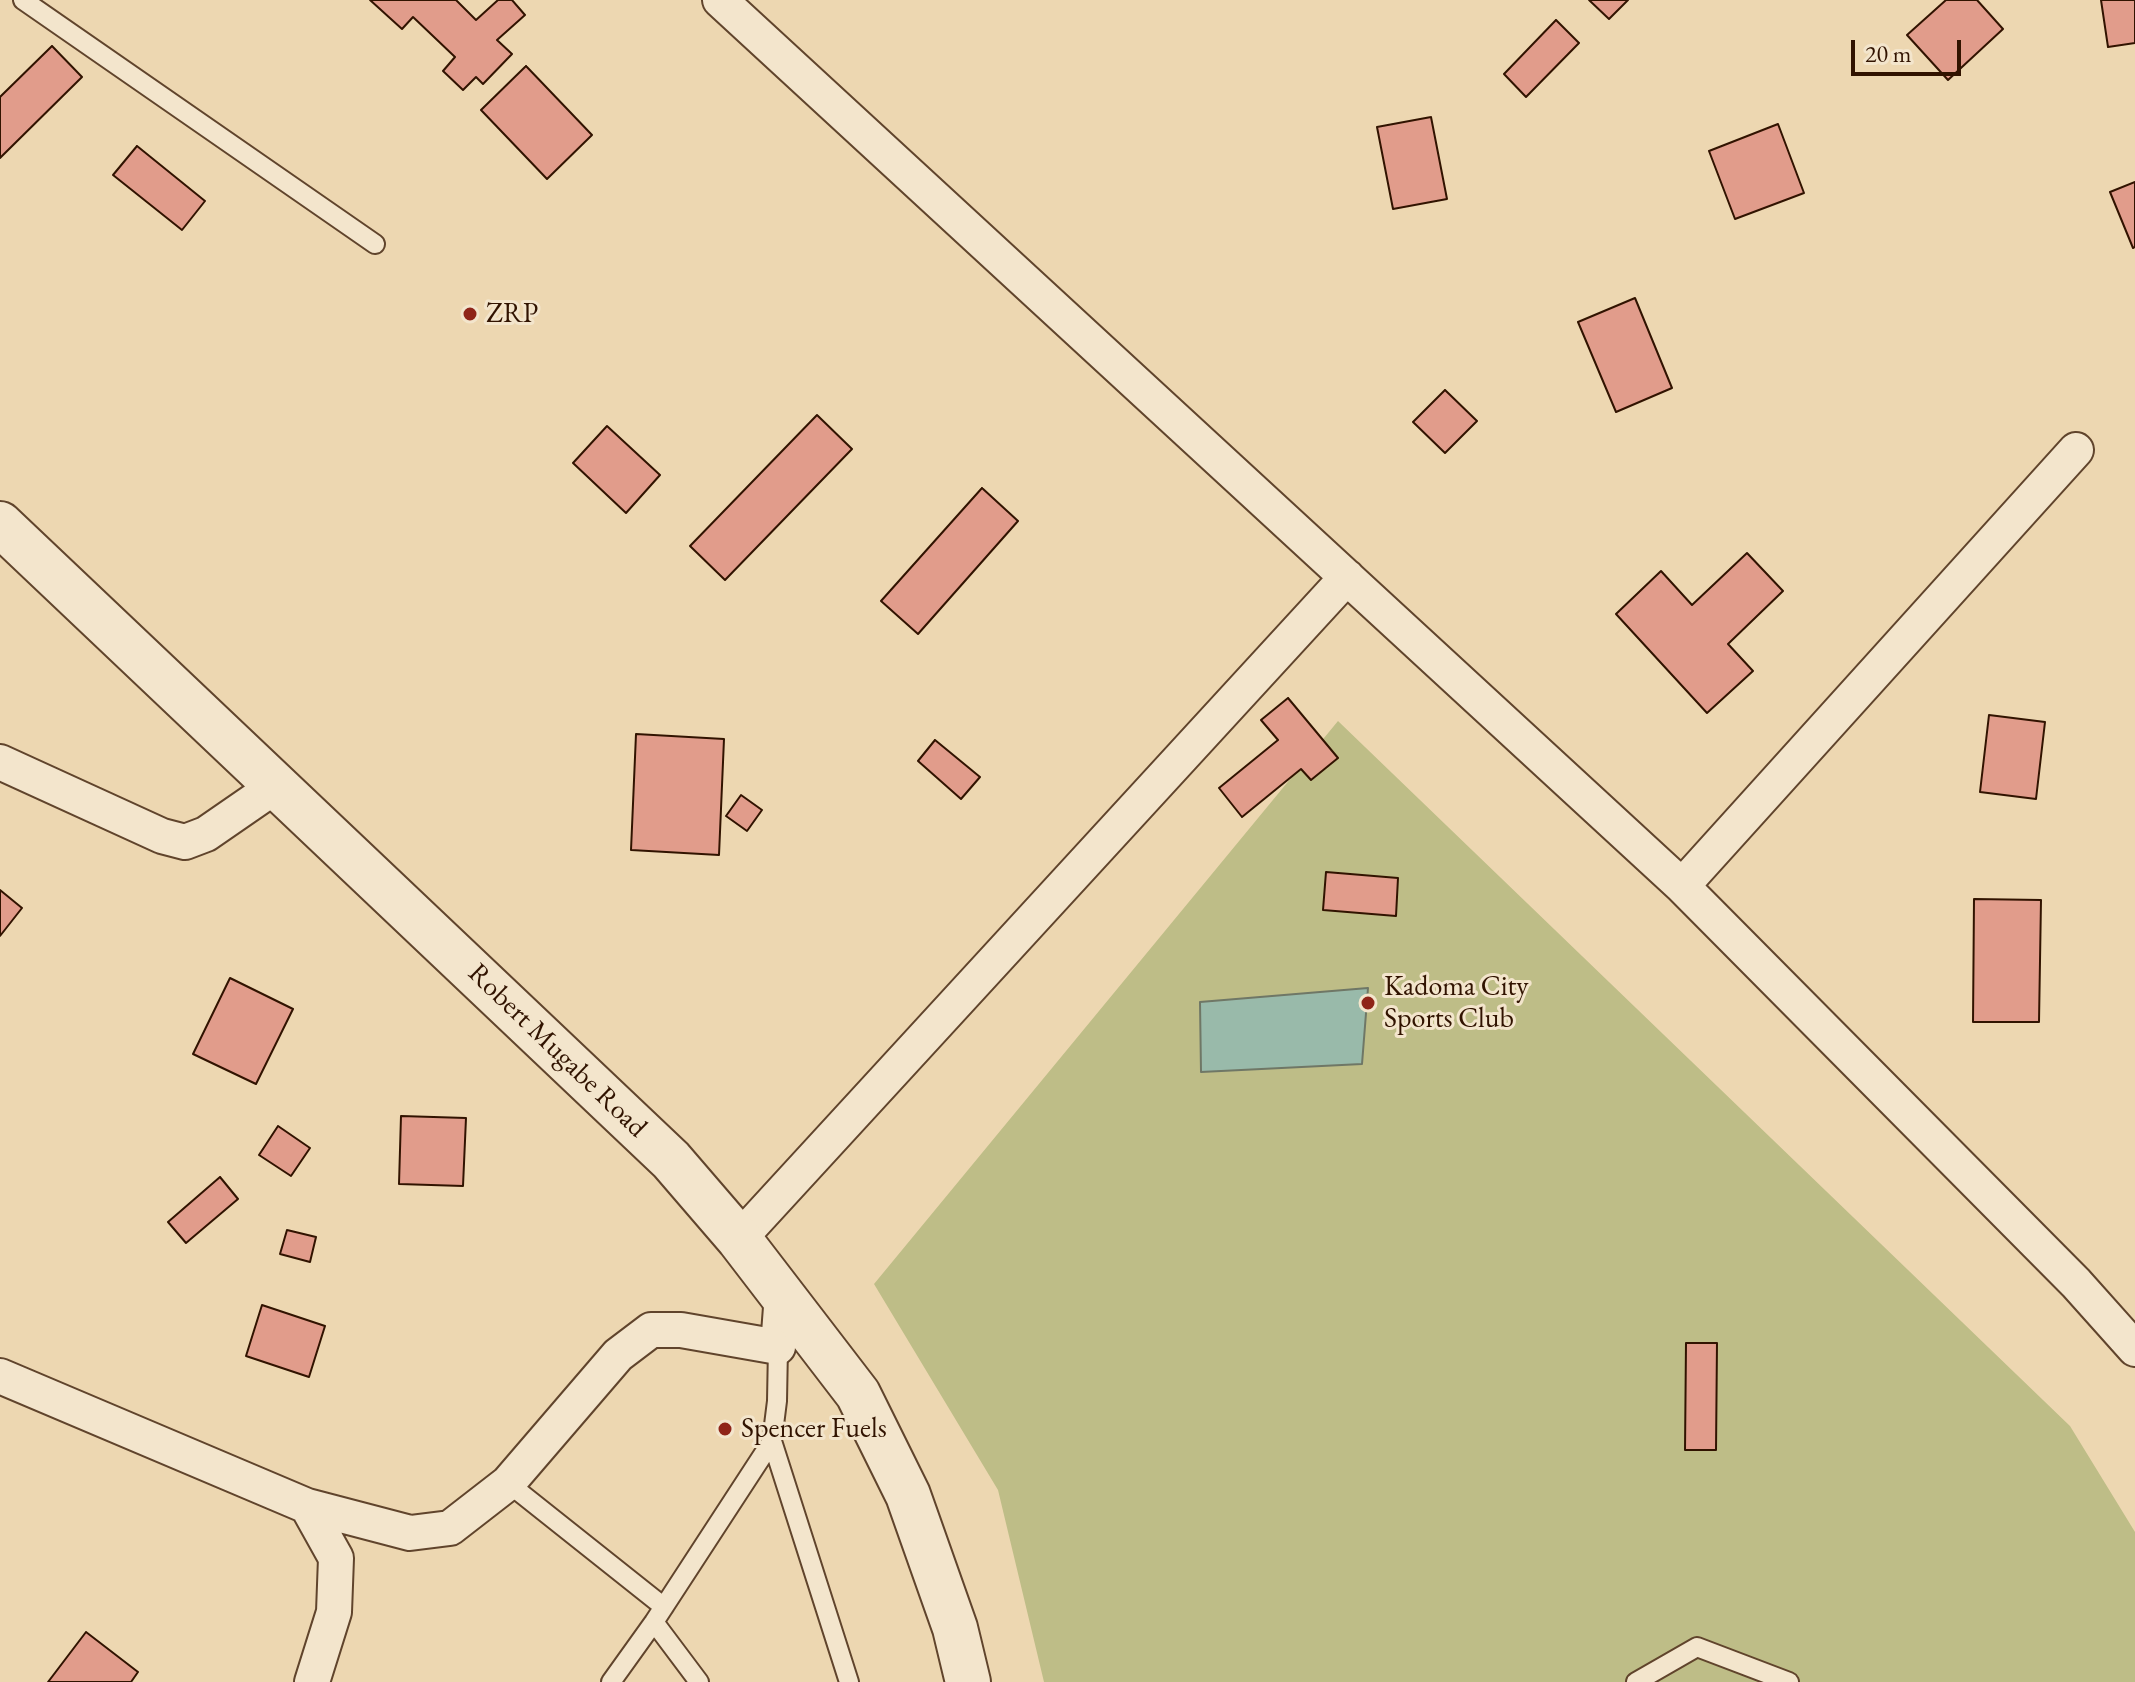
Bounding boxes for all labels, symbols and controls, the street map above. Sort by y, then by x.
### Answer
scale bar [1855,24,1965,74]
text: 20 m [1865,38,1912,69]
place label: ZRP [486,297,538,331]
marker: ZRP [461,305,479,323]
street label: Robert Mugabe Road [461,957,653,1145]
place label: Kadoma City Sports Club [1384,970,1529,1036]
marker: Kadoma City Sports Club [1359,994,1377,1012]
place label: Spencer Fuels [741,1412,887,1446]
marker: Spencer Fuels [716,1420,734,1438]

